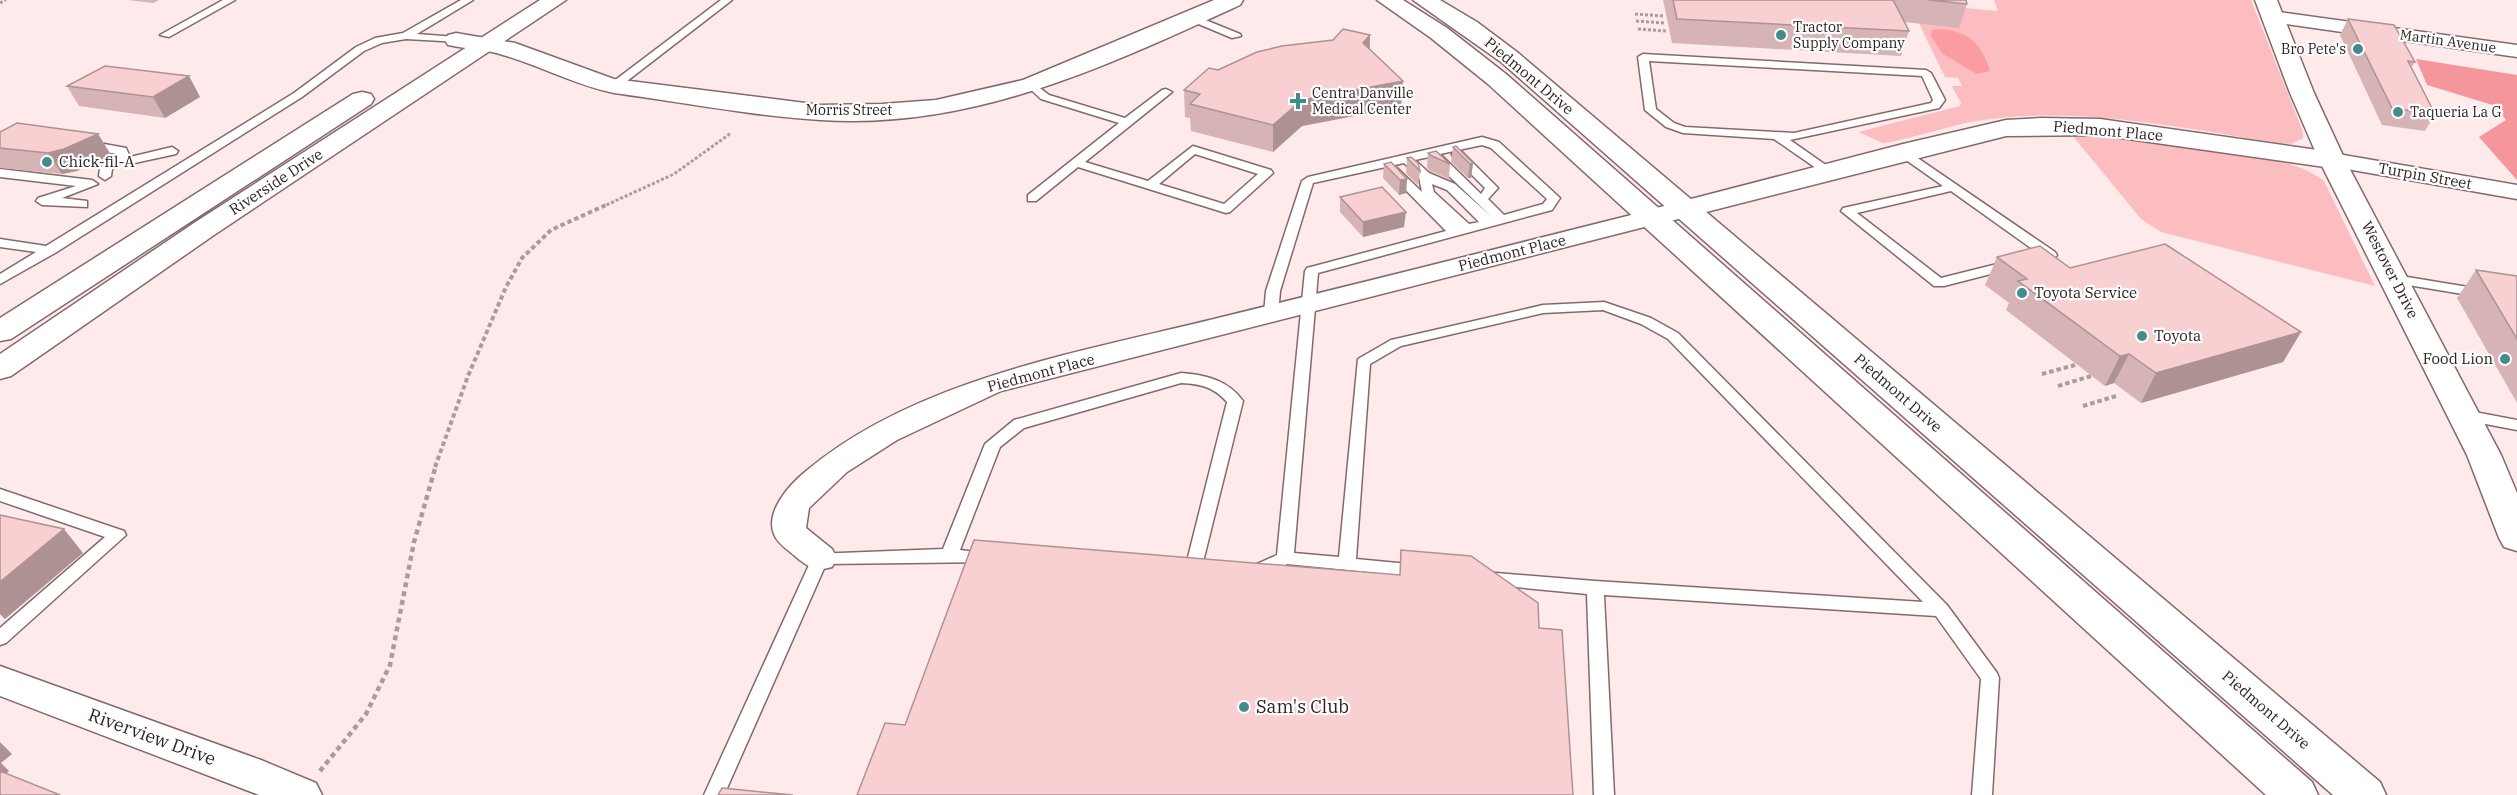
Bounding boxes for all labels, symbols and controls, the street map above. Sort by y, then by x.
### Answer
place label: Tractor Supply Company [1793,18,1905,52]
street label: Martin Avenue [2399,25,2497,57]
marker: Tractor Supply Company [1774,28,1788,42]
street label: Piedmont Drive [1481,33,1578,118]
place label: Bro Pete's [2281,40,2346,58]
marker: Bro Pete's [2351,42,2365,56]
place label: Centra Danville Medical Center [1312,84,1414,118]
marker: Centra Danville Medical Center [1289,92,1307,110]
street label: Morris Street [806,101,892,119]
place label: Taqueria La G [2410,103,2502,121]
marker: Taqueria La G [2391,105,2405,119]
street label: Piedmont Place [2052,116,2164,145]
street label: Riverside Drive [225,144,326,219]
place label: Chick-fil-A [59,152,135,171]
marker: Chick-fil-A [40,155,54,169]
street label: Turpin Street [2377,158,2473,193]
street label: Westover Drive [2358,218,2423,322]
street label: Piedmont Place [1456,230,1568,275]
place label: Toyota Service [2034,283,2137,302]
marker: Toyota Service [2015,286,2029,300]
place label: Toyota [2154,326,2201,345]
marker: Toyota [2135,329,2149,343]
street label: Piedmont Place [985,349,1097,396]
street label: Piedmont Drive [1850,349,1946,436]
place label: Food Lion [2423,349,2493,368]
marker: Food Lion [2498,352,2512,366]
street label: Piedmont Drive [2218,666,2314,753]
place label: Sam's Club [1256,695,1349,718]
marker: Sam's Club [1237,700,1251,714]
street label: Riverview Drive [85,703,219,770]

